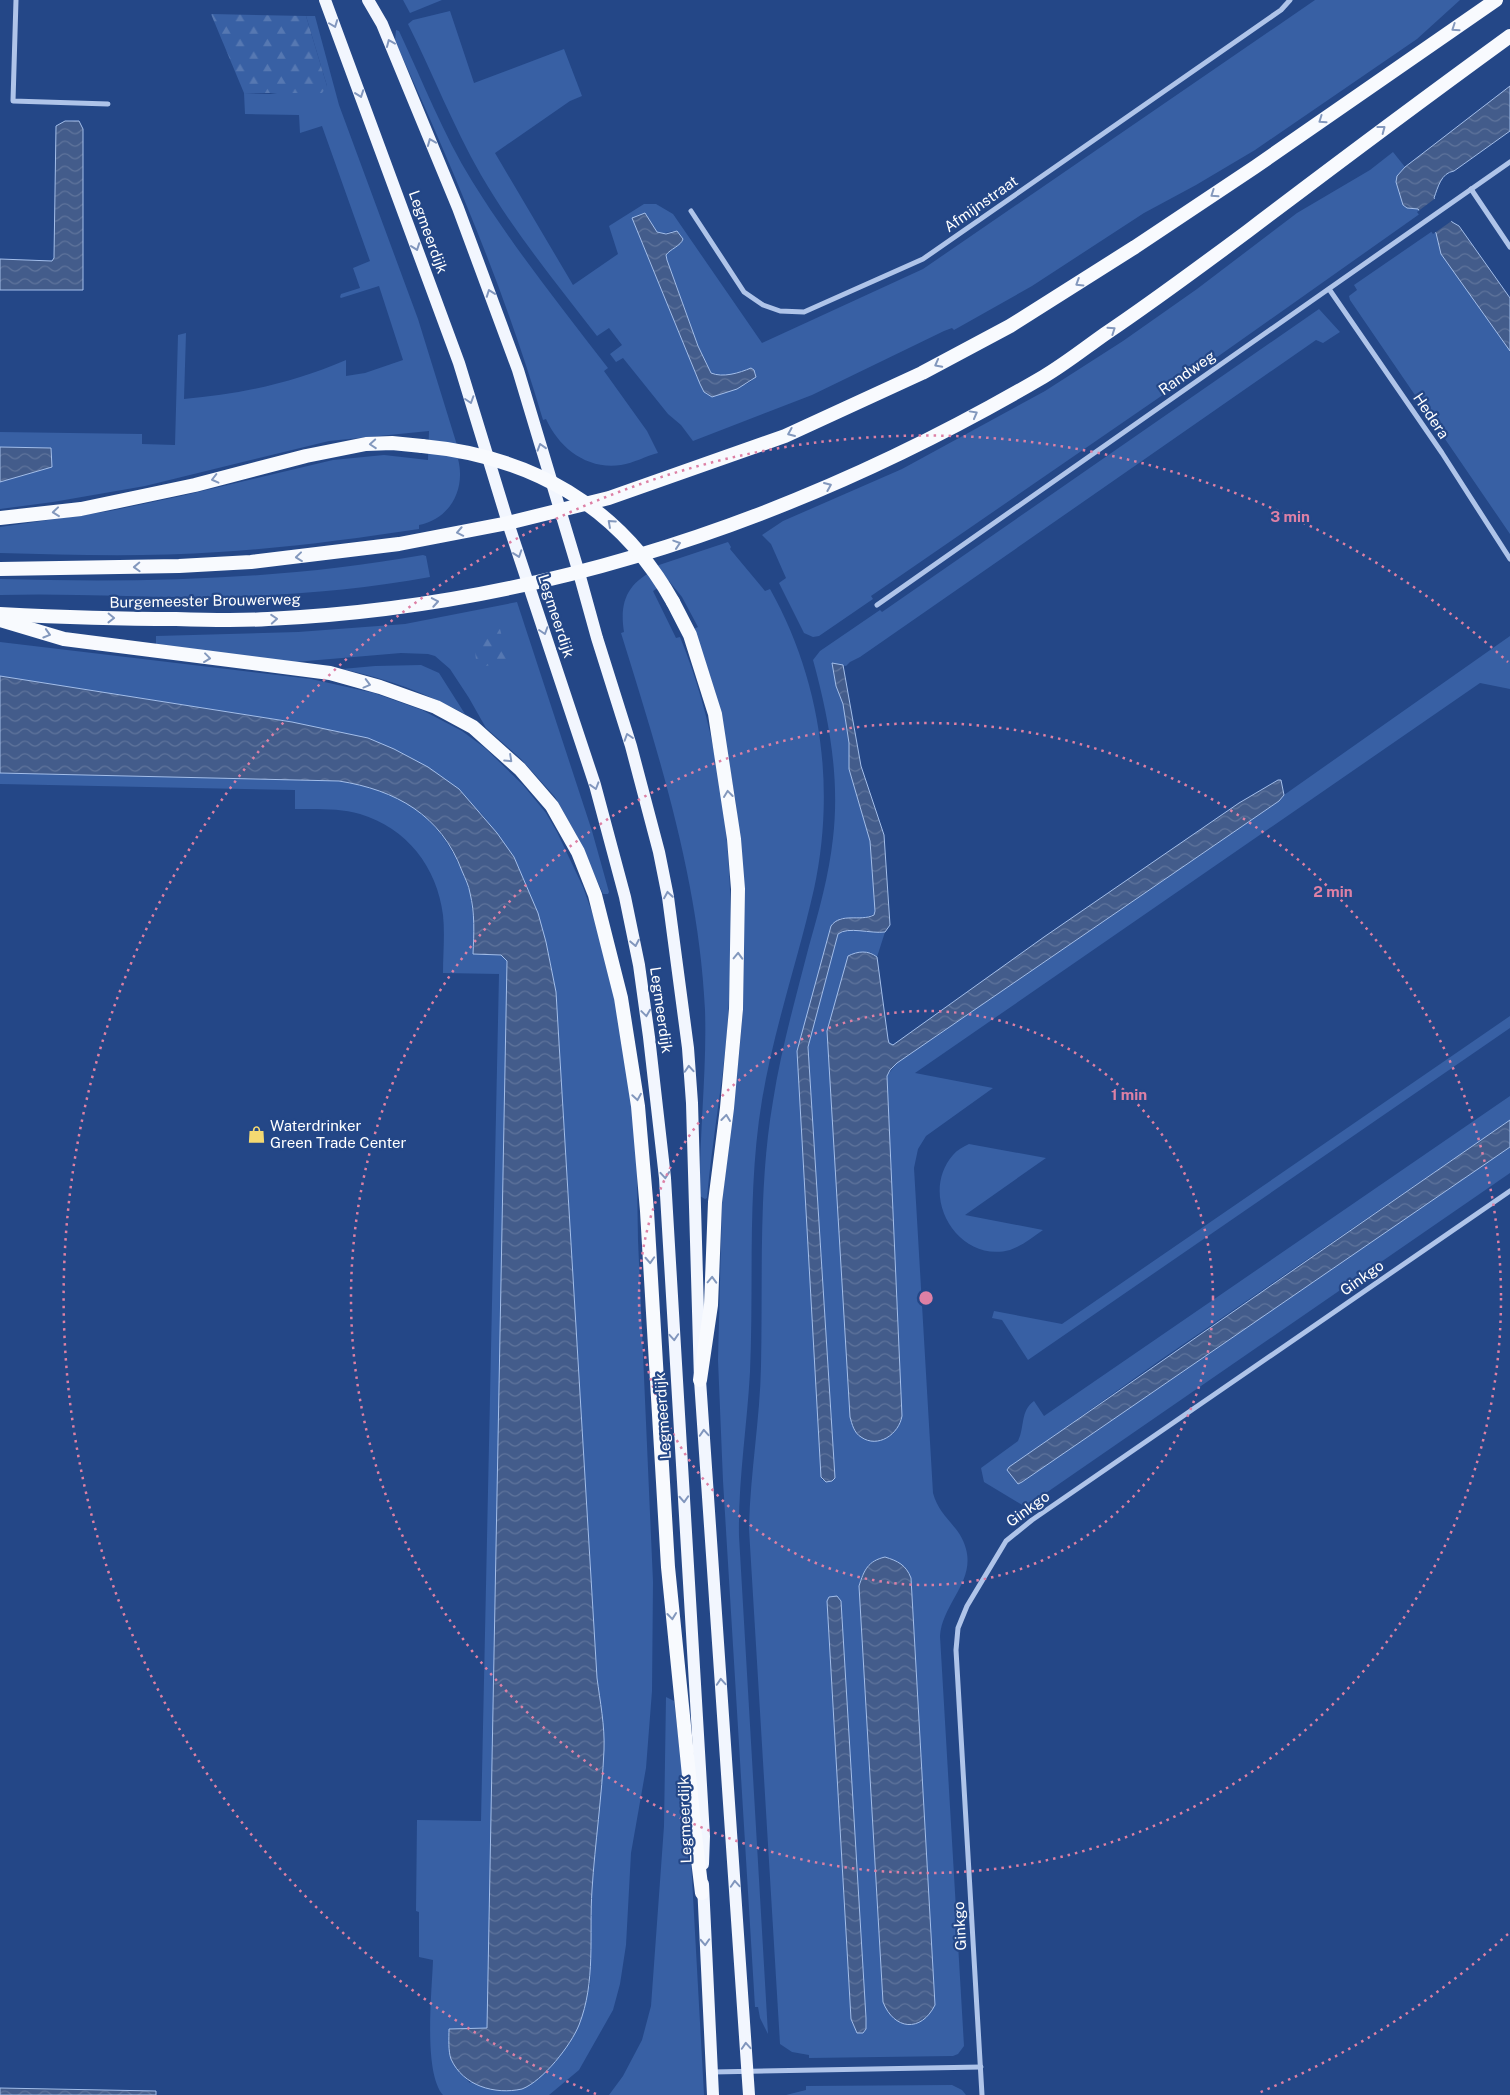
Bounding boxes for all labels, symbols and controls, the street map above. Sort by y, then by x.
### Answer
one-way arrow [328,19,338,28]
one-way arrow [1452,21,1461,31]
one-way arrow [386,39,397,48]
one-way arrow [354,89,364,98]
one-way arrow [1318,114,1328,123]
one-way arrow [1376,127,1385,135]
one-way arrow [427,138,437,146]
street label: Afmijnstraat [941,172,1021,235]
street label: Legmeerdijk [406,188,451,276]
one-way arrow [1211,188,1220,197]
one-way arrow [410,242,420,251]
one-way arrow [1075,277,1084,286]
one-way arrow [486,289,496,298]
one-way arrow [1107,326,1116,336]
street label: Randweg [1155,347,1218,398]
one-way arrow [934,358,943,368]
street label: Hedera [1410,390,1453,442]
one-way arrow [465,395,475,403]
one-way arrow [968,410,977,420]
one-way arrow [787,427,796,438]
one-way arrow [369,438,377,449]
one-way arrow [537,444,547,452]
one-way arrow [211,474,219,484]
one-way arrow [823,482,832,493]
one-way arrow [52,506,60,517]
text: 3 min [1270,508,1310,525]
one-way arrow [607,520,616,529]
one-way arrow [455,527,464,537]
one-way arrow [672,540,680,550]
one-way arrow [512,549,522,558]
one-way arrow [295,551,303,562]
one-way arrow [133,562,140,572]
street label: Legmeerdijk [535,572,578,660]
street label: Burgemeester Brouwerweg [109,590,301,611]
one-way arrow [431,597,440,607]
one-way arrow [108,613,115,623]
one-way arrow [270,614,278,625]
one-way arrow [538,627,548,635]
one-way arrow [42,629,50,639]
one-way arrow [204,652,212,663]
one-way arrow [363,678,371,688]
one-way arrow [624,734,634,742]
one-way arrow [503,753,512,762]
one-way arrow [589,781,599,789]
one-way arrow [724,790,734,798]
text: 2 min [1313,883,1353,900]
one-way arrow [663,891,673,900]
one-way arrow [629,939,639,948]
one-way arrow [733,952,743,960]
street label: Legmeerdijk [647,966,676,1054]
one-way arrow [640,1010,651,1018]
one-way arrow [684,1065,695,1073]
text: 1 min [1111,1086,1147,1103]
one-way arrow [631,1092,641,1101]
one-way arrow [720,1114,731,1122]
place label: Waterdrinker Green Trade Center [270,1117,407,1151]
shop icon: Waterdrinker Green Trade Center [246,1125,266,1145]
one-way arrow [659,1171,670,1179]
one-way arrow [645,1256,655,1264]
street label: Ginkgo [1337,1257,1387,1299]
one-way arrow [707,1276,717,1284]
centre of rings [917,1289,935,1307]
one-way arrow [668,1333,679,1341]
street label: Legmeerdijk [651,1372,674,1460]
one-way arrow [698,1429,709,1437]
street label: Ginkgo [1003,1487,1053,1530]
one-way arrow [679,1495,690,1503]
one-way arrow [667,1612,678,1620]
one-way arrow [716,1678,727,1686]
street label: Legmeerdijk [674,1776,695,1864]
one-way arrow [729,1880,740,1888]
street label: Ginkgo [950,1901,969,1951]
one-way arrow [700,1938,711,1946]
one-way arrow [740,2042,751,2050]

